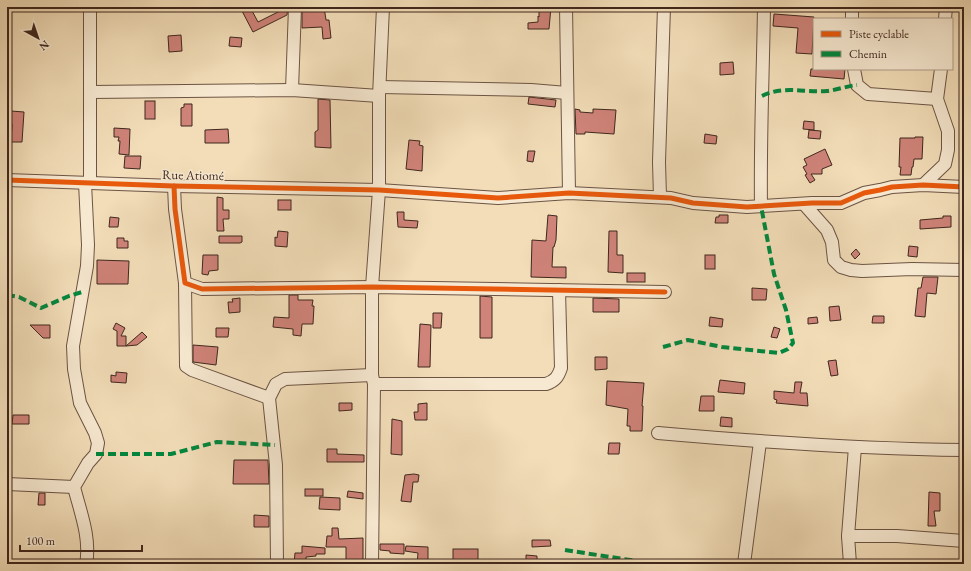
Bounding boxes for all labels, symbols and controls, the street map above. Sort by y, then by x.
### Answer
north arrow [18,18,58,58]
legend [813,18,953,70]
text: Piste cyclable [849,26,909,42]
text: N [36,37,52,54]
text: Chemin [849,46,888,62]
street label: Rue Atiomé [162,166,224,184]
scale bar [20,527,142,553]
text: 100 m [26,533,56,549]

